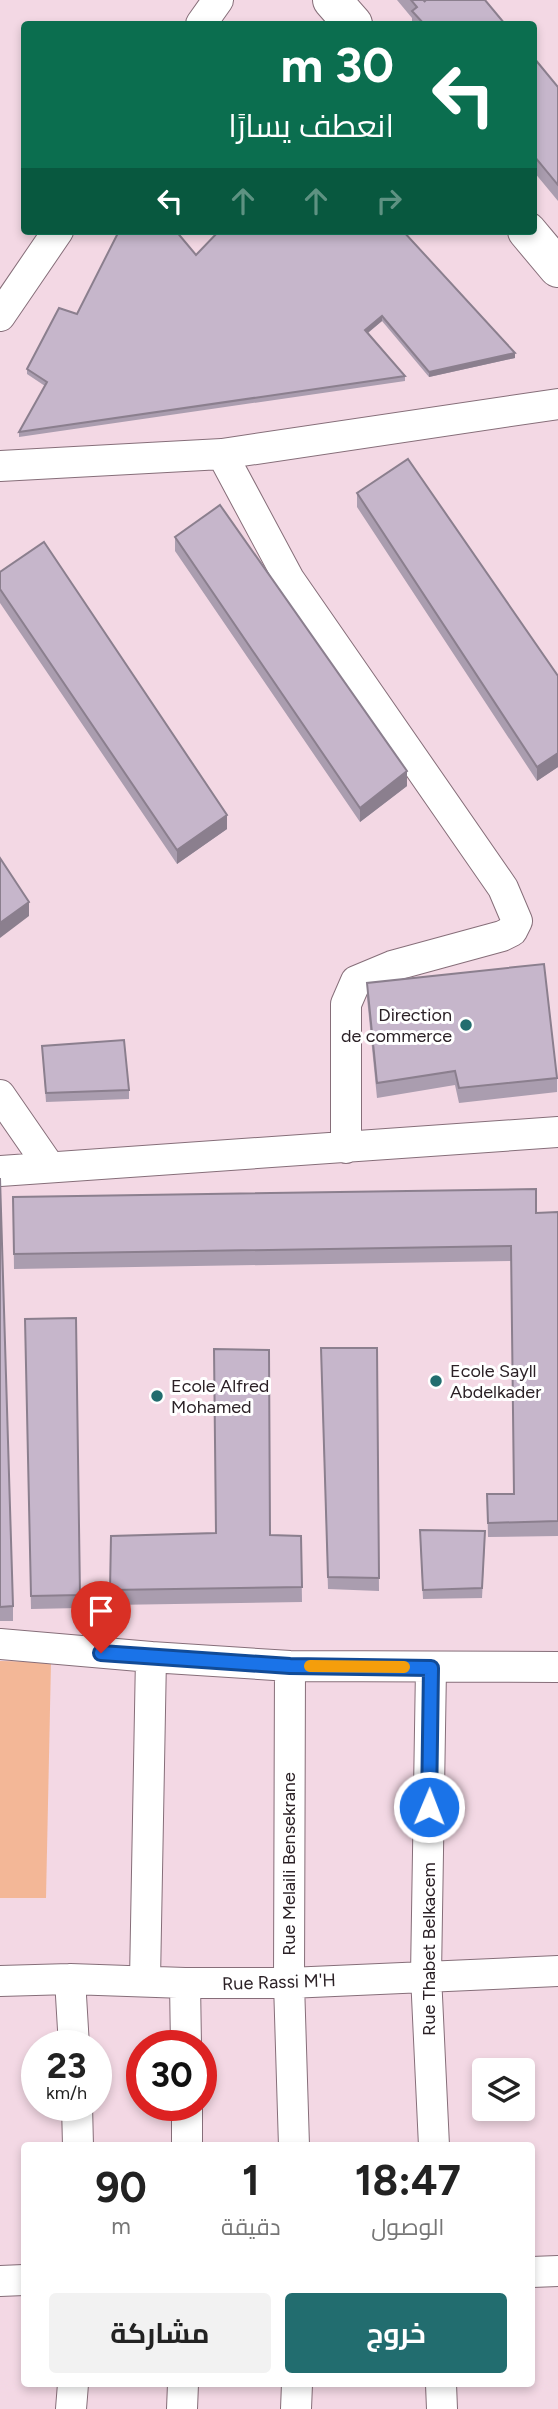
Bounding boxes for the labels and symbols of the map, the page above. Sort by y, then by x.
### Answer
place label: Direction de commerce [341,1004,452,1047]
marker: Direction de commerce [458,1017,474,1033]
place label: Ecole Sayll Abdelkader [450,1360,541,1403]
marker: Ecole Sayll Abdelkader [428,1373,444,1389]
place label: Ecole Alfred Mohamed [171,1375,269,1418]
marker: Ecole Alfred Mohamed [149,1388,165,1404]
pin [71,1581,131,1653]
position arrow [392,1770,466,1844]
street label: Rue Melaili Bensekrane [278,1772,300,1956]
street label: Rue Thabet Belkacem [418,1862,440,2036]
street label: Rue Rassi M'H [222,1969,336,1995]
speed limit sign: 30 [126,2030,217,2121]

